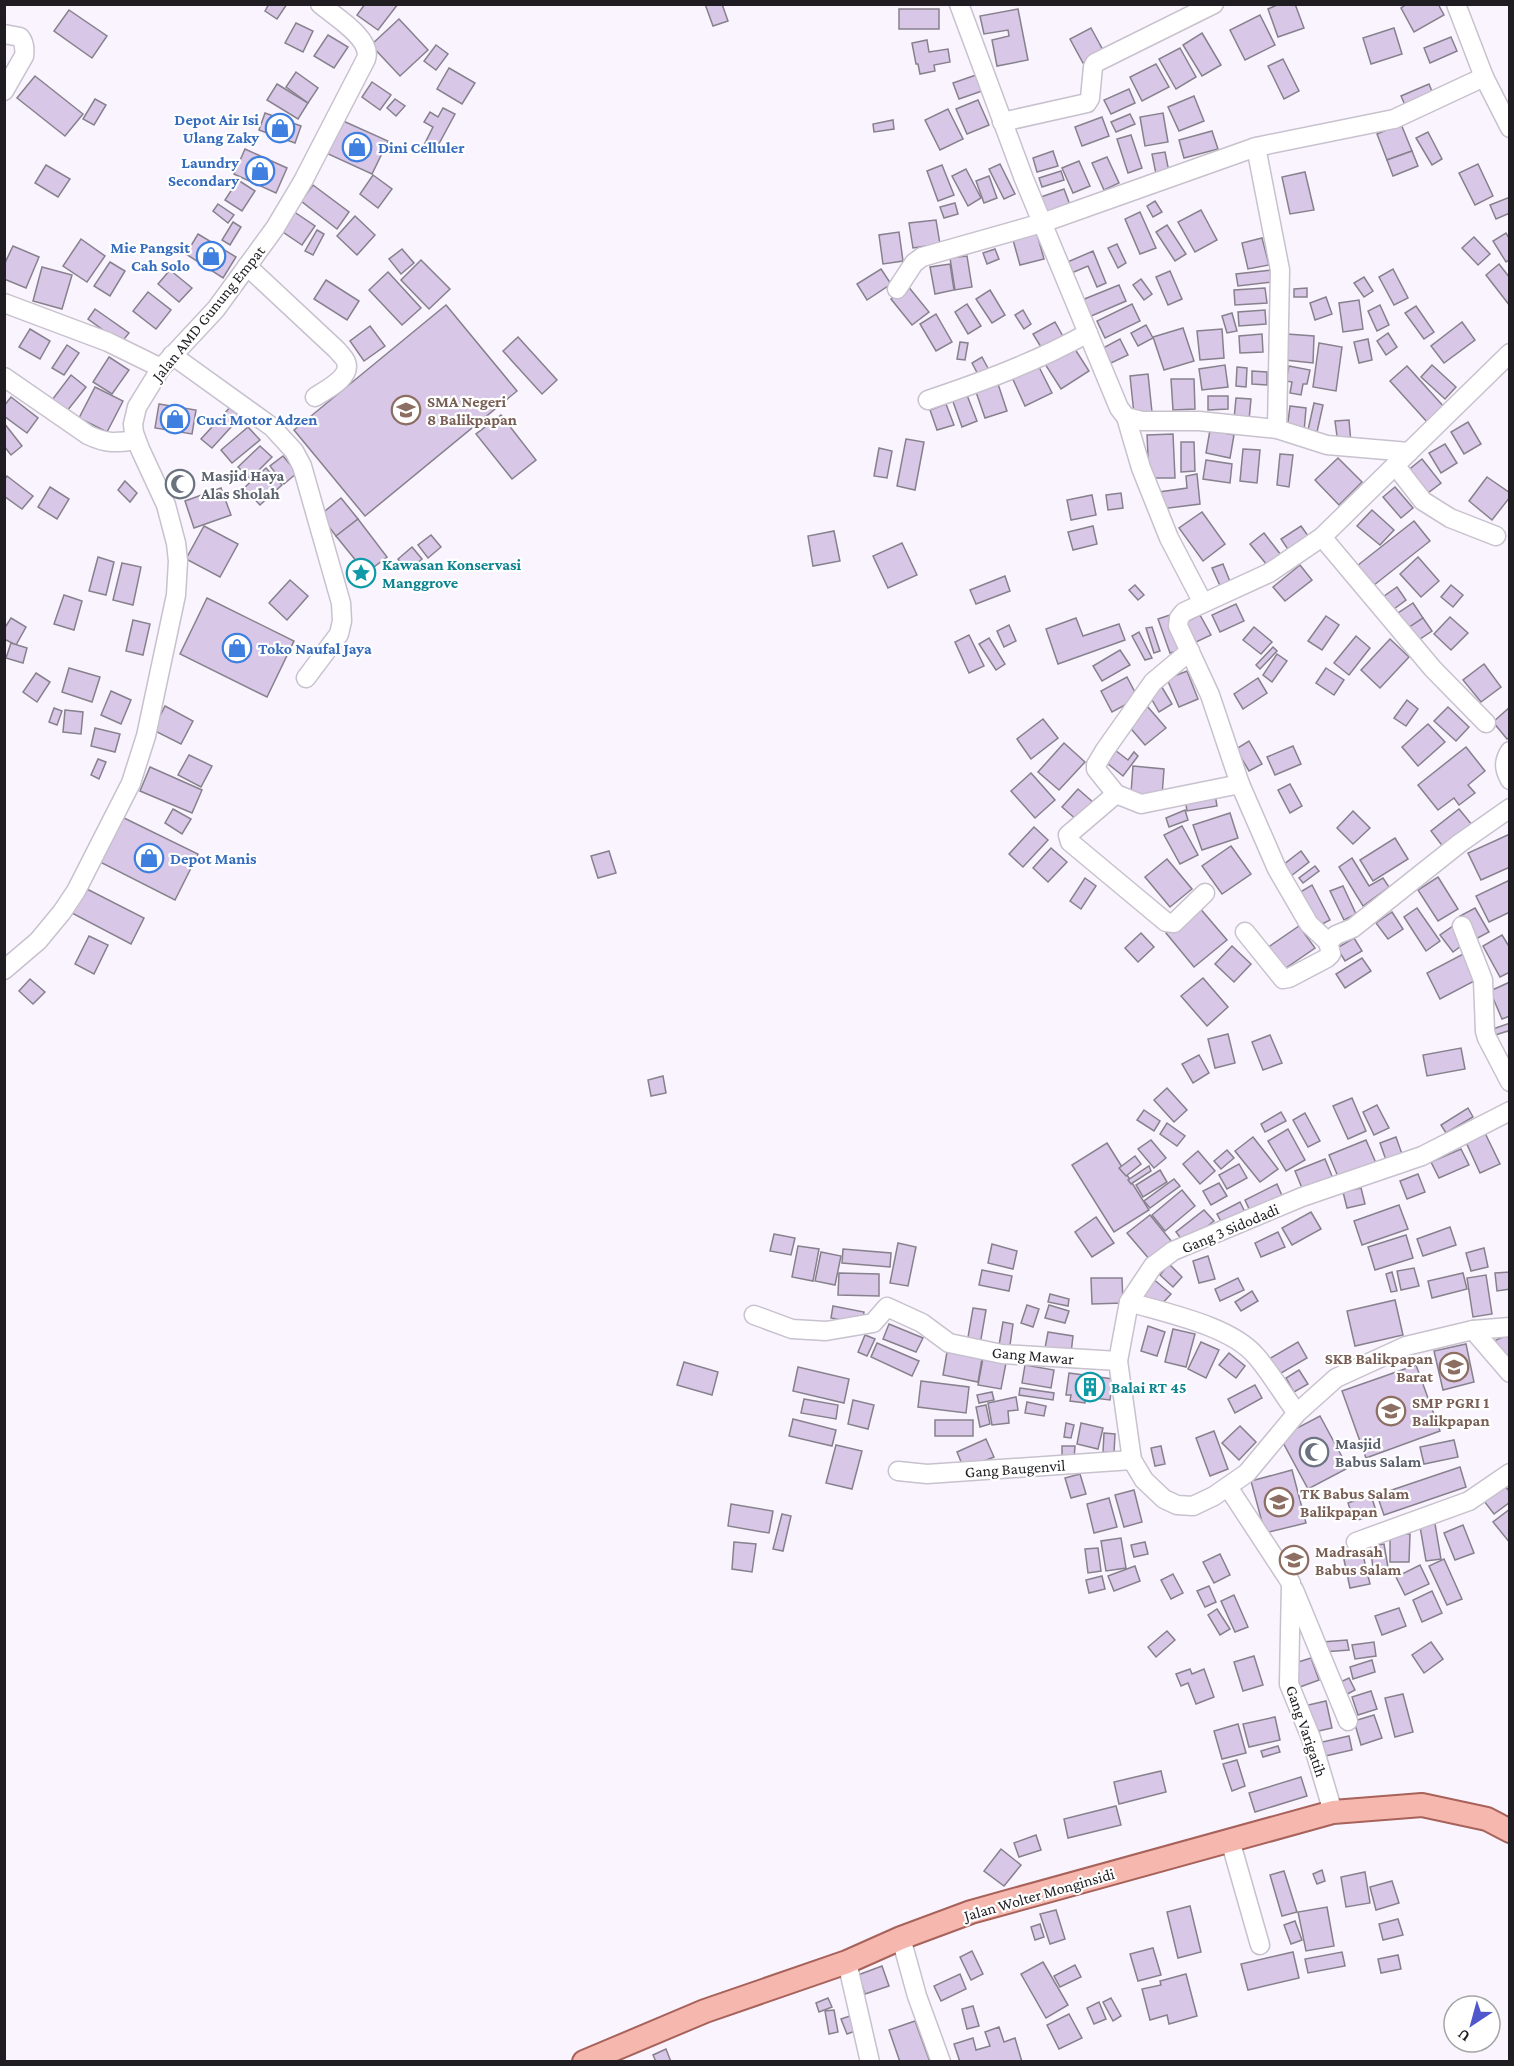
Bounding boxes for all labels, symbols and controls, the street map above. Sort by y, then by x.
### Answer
place label: Depot Air Isi Ulang Zaky [174,111,259,146]
shop icon: Depot Air Isi Ulang Zaky [264,112,296,144]
shop icon: Dini Celluler [341,131,373,163]
place label: Dini Celluler [378,139,465,156]
place label: Laundry Secondary [168,154,239,189]
shop icon: Laundry Secondary [244,155,276,187]
place label: Mie Pangsit Cah Solo [110,239,190,274]
shop icon: Mie Pangsit Cah Solo [195,240,227,272]
street label: Jalan AMD Gunung Empat [147,242,269,387]
place label: SMA Negeri 8 Balikpapan [427,393,517,428]
school or university icon: SMA Negeri 8 Balikpapan [390,394,422,426]
shop icon: Cuci Motor Adzen [159,403,191,435]
place label: Cuci Motor Adzen [196,411,317,428]
place label: Masjid Haya Alas Sholah [200,467,284,502]
mosque icon: Masjid Haya Alas Sholah [164,468,196,500]
place label: Kawasan Konservasi Manggrove [382,556,522,591]
place icon: Kawasan Konservasi Manggrove [345,557,377,589]
shop icon: Toko Naufal Jaya [221,632,253,664]
place label: Toko Naufal Jaya [258,640,372,657]
shop icon: Depot Manis [133,842,165,874]
place label: Depot Manis [170,850,257,867]
street label: Gang 3 Sidodadi [1179,1200,1282,1258]
street label: Gang Mawar [991,1343,1075,1369]
place label: SKB Balikpapan Barat [1325,1350,1433,1385]
school or university icon: SKB Balikpapan Barat [1438,1351,1470,1383]
building icon: Balai RT 45 [1074,1371,1106,1403]
place label: Balai RT 45 [1111,1379,1187,1396]
place label: SMP PGRI 1 Balikpapan [1412,1394,1490,1429]
school or university icon: SMP PGRI 1 Balikpapan [1375,1395,1407,1427]
place label: Masjid Babus Salam [1335,1435,1422,1470]
mosque icon: Masjid Babus Salam [1298,1436,1330,1468]
street label: Gang Baugenvil [964,1457,1066,1481]
place label: TK Babus Salam Balikpapan [1300,1485,1410,1520]
school or university icon: TK Babus Salam Balikpapan [1263,1486,1295,1518]
place label: Madrasah Babus Salam [1315,1543,1402,1578]
school or university icon: Madrasah Babus Salam [1278,1544,1310,1576]
street label: Gang Varigatih [1282,1683,1330,1780]
street label: Jalan Wolter Monginsidi [960,1865,1117,1926]
north arrow [1442,1994,1502,2054]
text: U [1454,2026,1473,2046]

